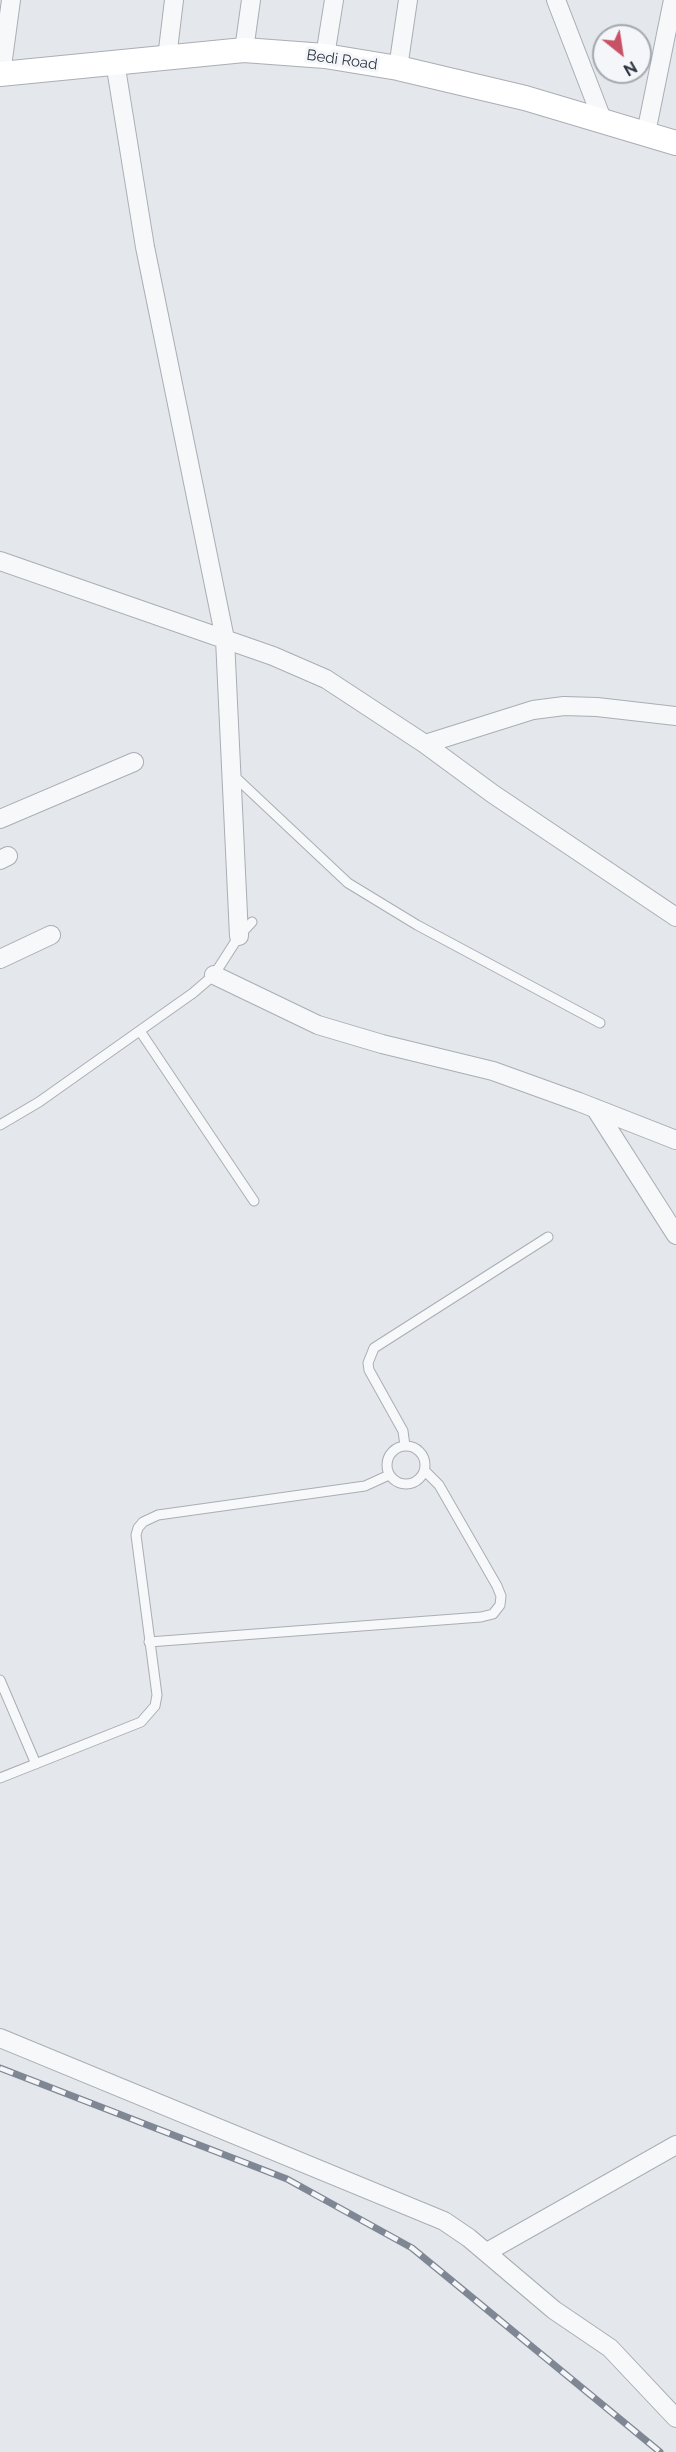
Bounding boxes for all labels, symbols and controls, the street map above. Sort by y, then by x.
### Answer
north arrow [592,24,652,84]
street label: Bedi Road [305,46,379,74]
text: N [620,57,640,80]

